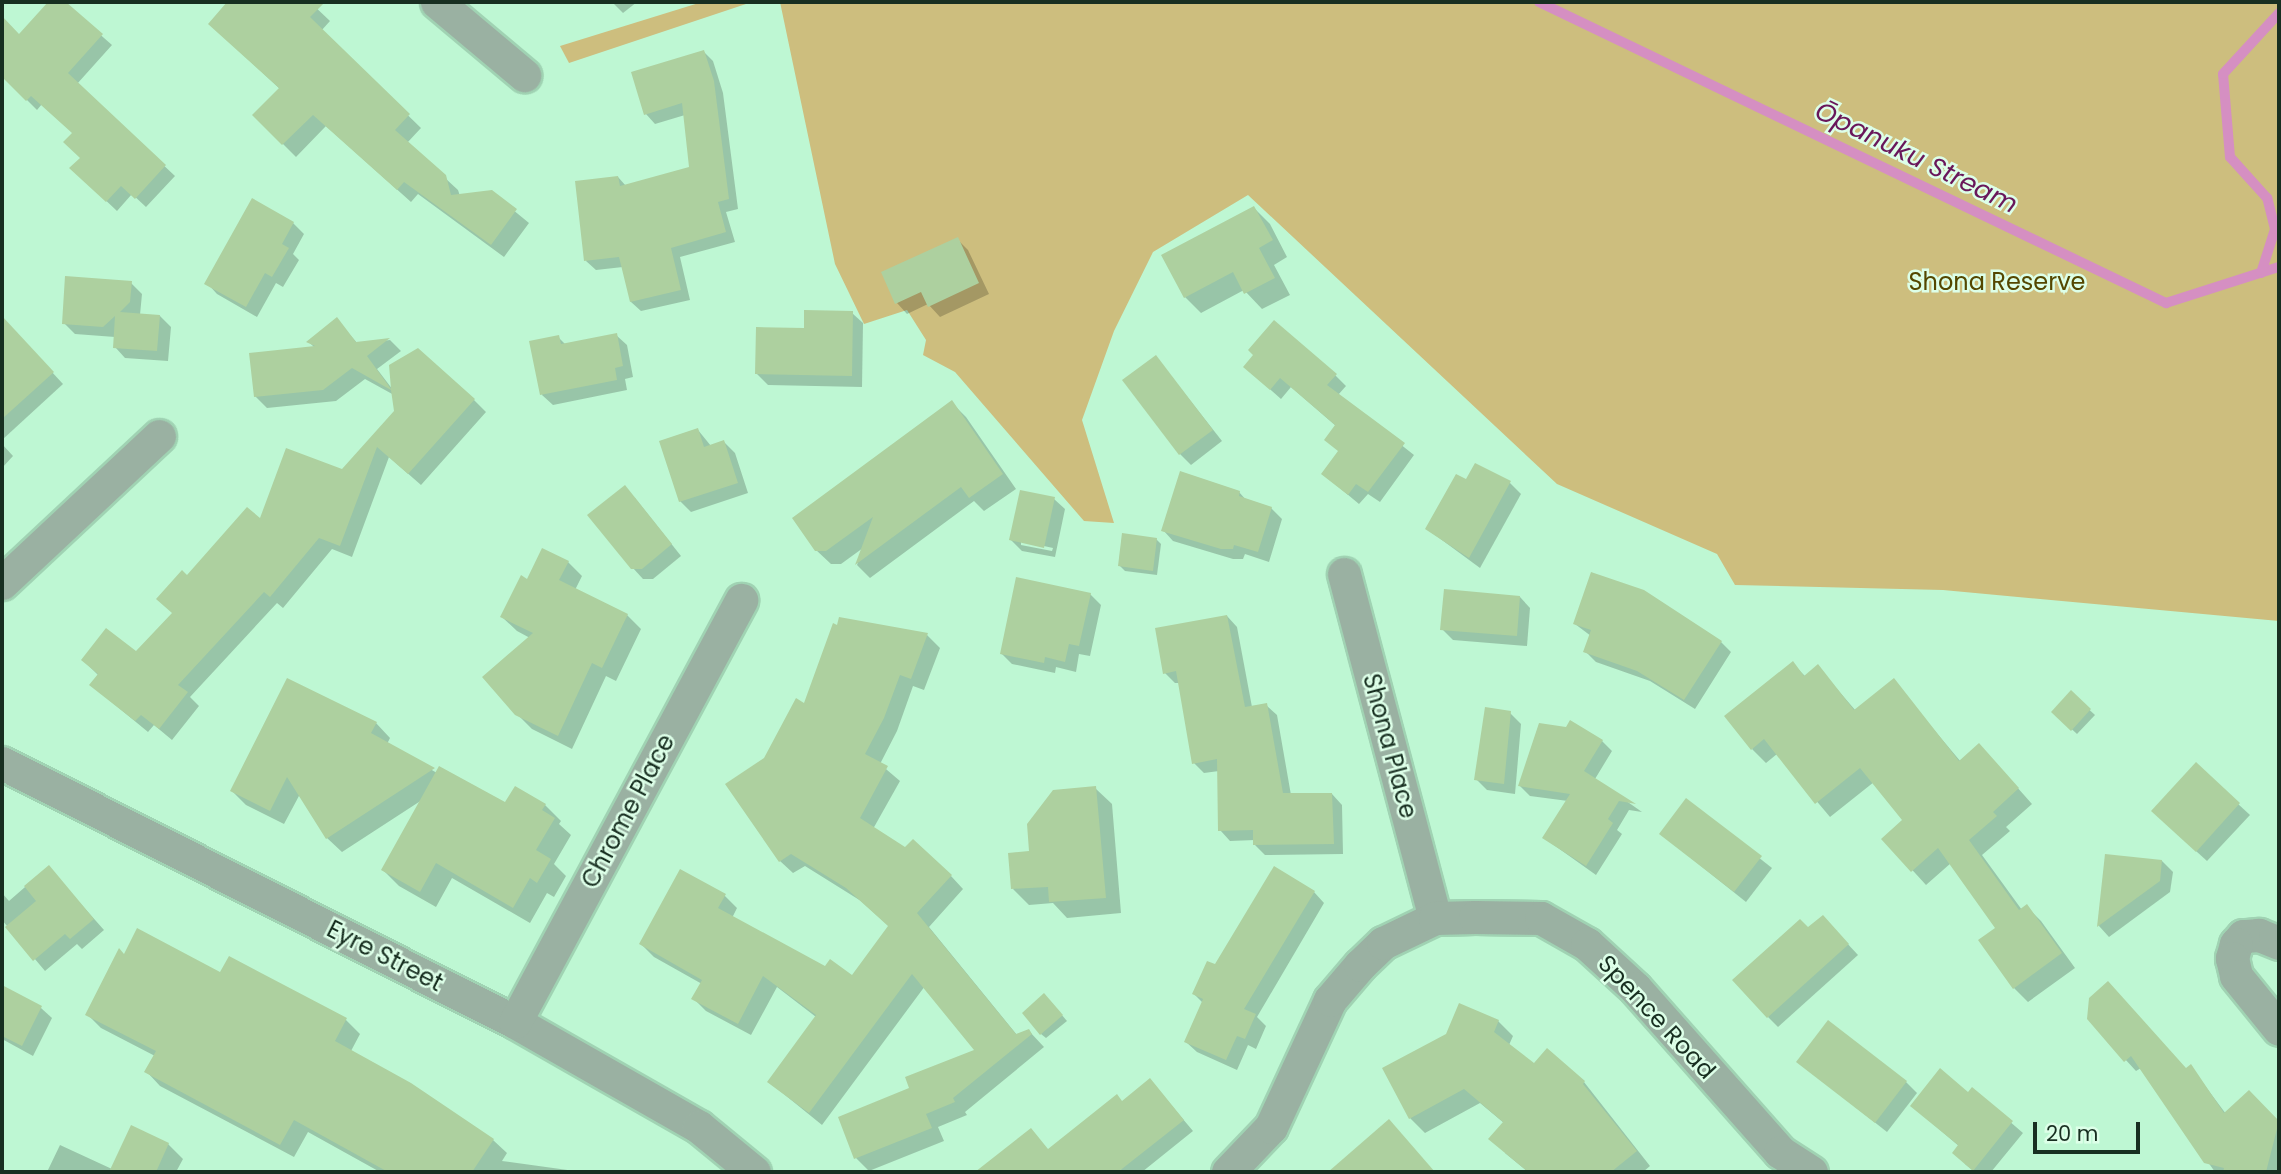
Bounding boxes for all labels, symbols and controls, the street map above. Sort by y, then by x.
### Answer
water label: Ōpanuku Stream [1810,95,2022,221]
park label: Shona Reserve [1909,268,2085,296]
street label: Shona Place [1357,671,1423,821]
street label: Chrome Place [575,729,681,893]
street label: Eyre Street [322,914,448,998]
street label: Spence Road [1592,949,1722,1085]
scale bar [2036,1108,2143,1152]
text: 20 m [2046,1119,2099,1148]

